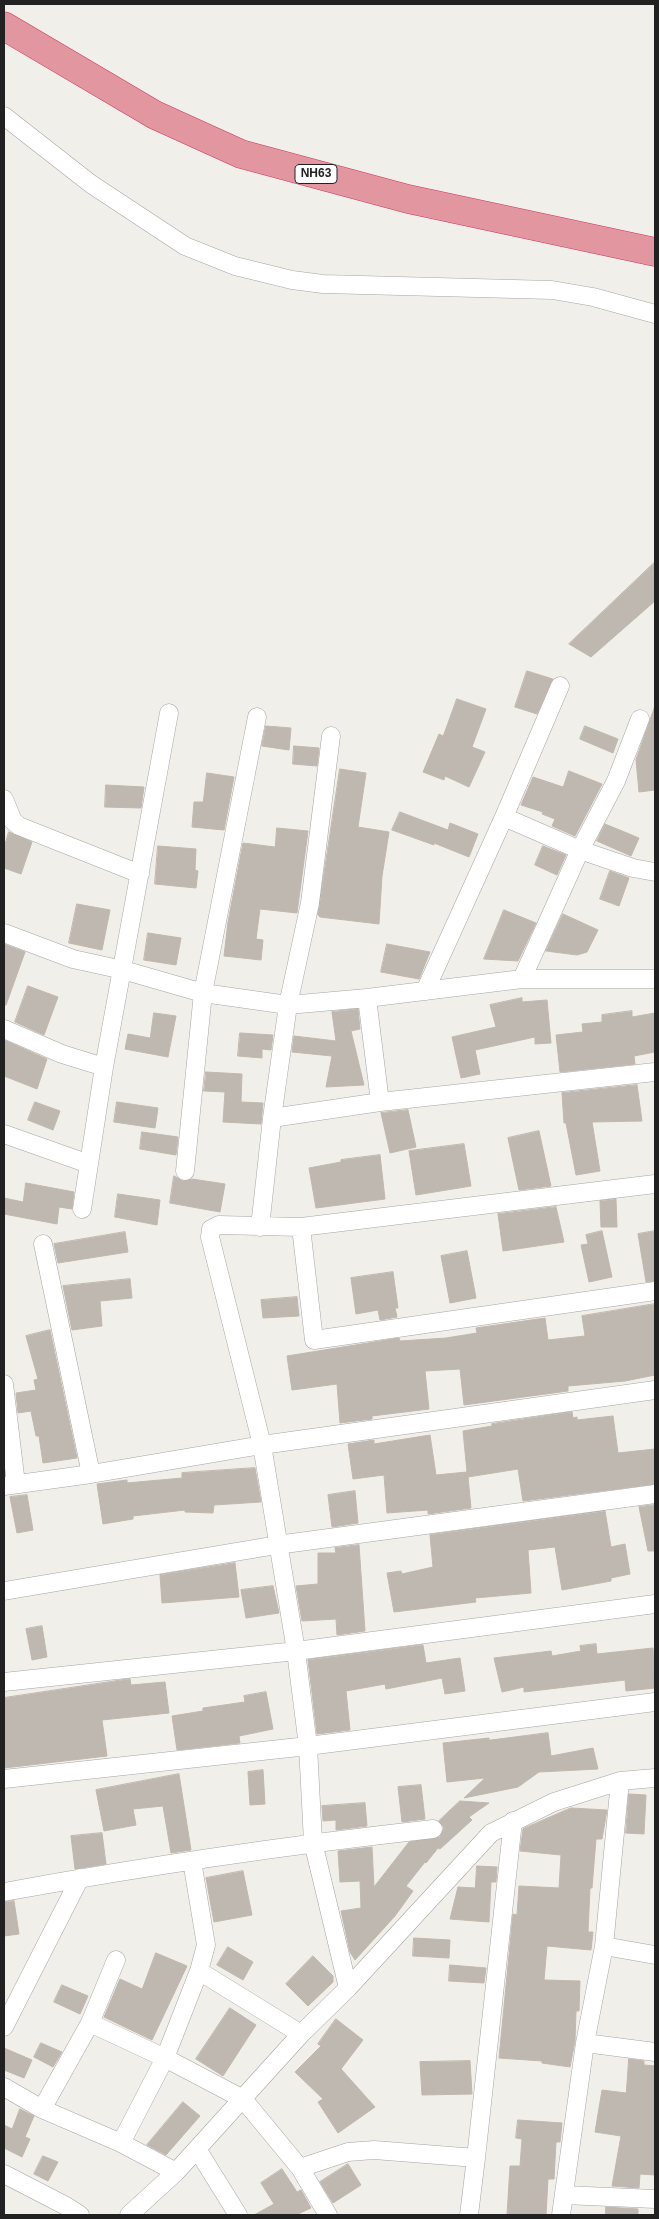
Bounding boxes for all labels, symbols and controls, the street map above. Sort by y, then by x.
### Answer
road number: NH63 [295,164,337,183]

